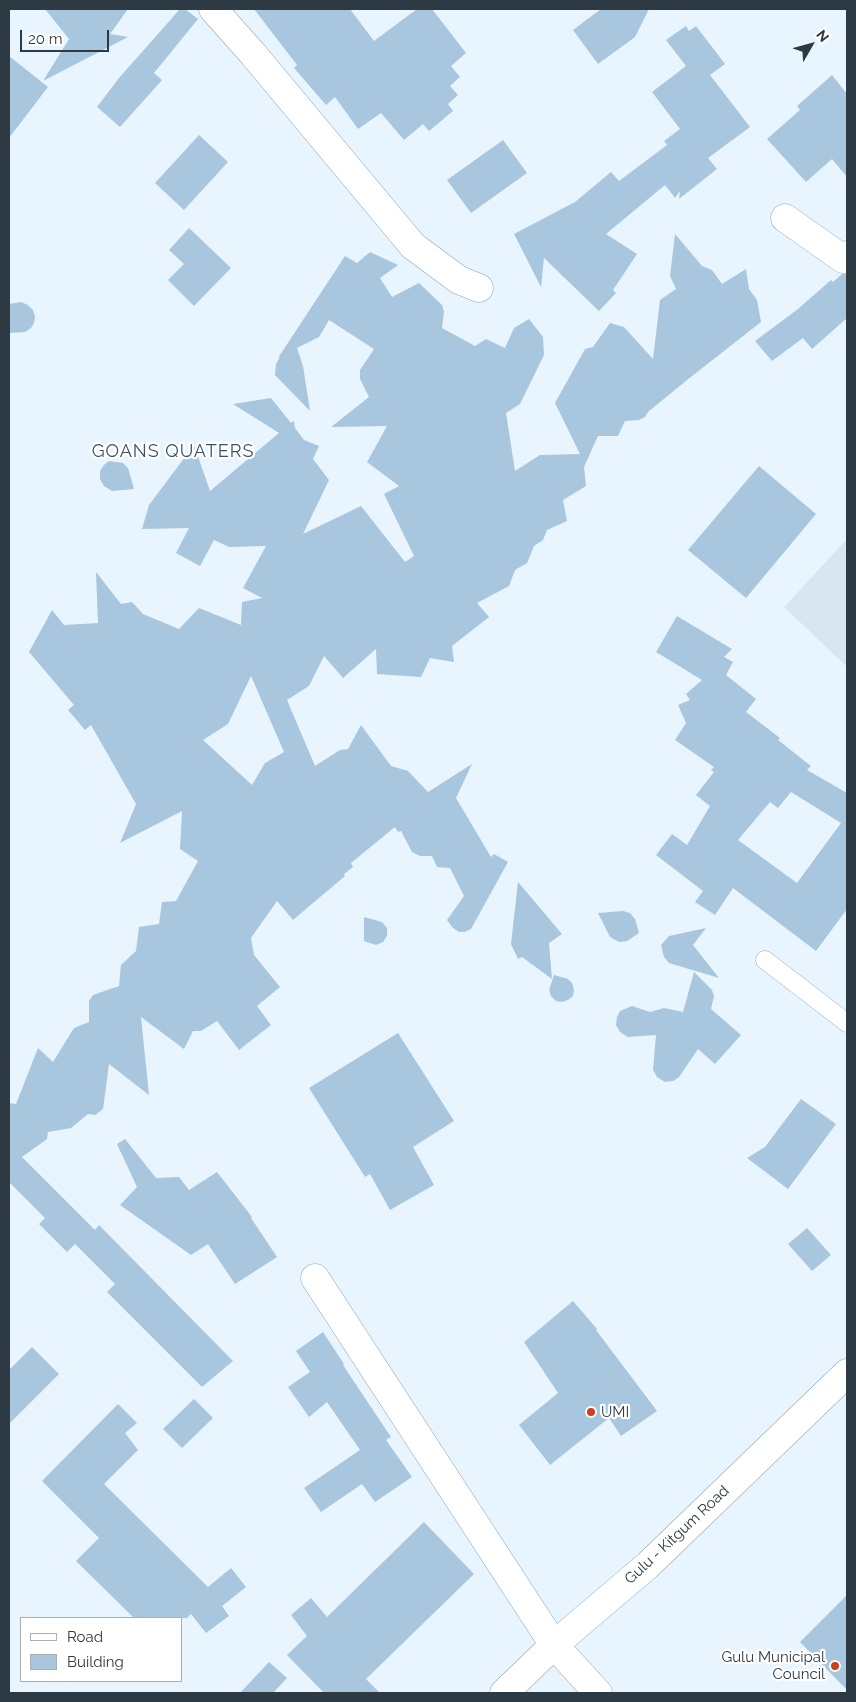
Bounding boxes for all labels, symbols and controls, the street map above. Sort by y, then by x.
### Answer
scale bar [22,20,111,52]
north arrow [786,20,836,70]
text: N [813,27,832,45]
text: 20 m [28,30,63,48]
district label: GOANS QUATERS [90,441,256,463]
place label: UMI [601,1403,629,1421]
marker: UMI [585,1406,597,1418]
street label: Gulu - Kitgum Road [621,1482,733,1588]
legend [20,1617,182,1682]
text: Road [67,1628,103,1646]
place label: Gulu Municipal Council [721,1648,825,1683]
text: Building [67,1653,124,1671]
marker: Gulu Municipal Council [829,1660,841,1672]

